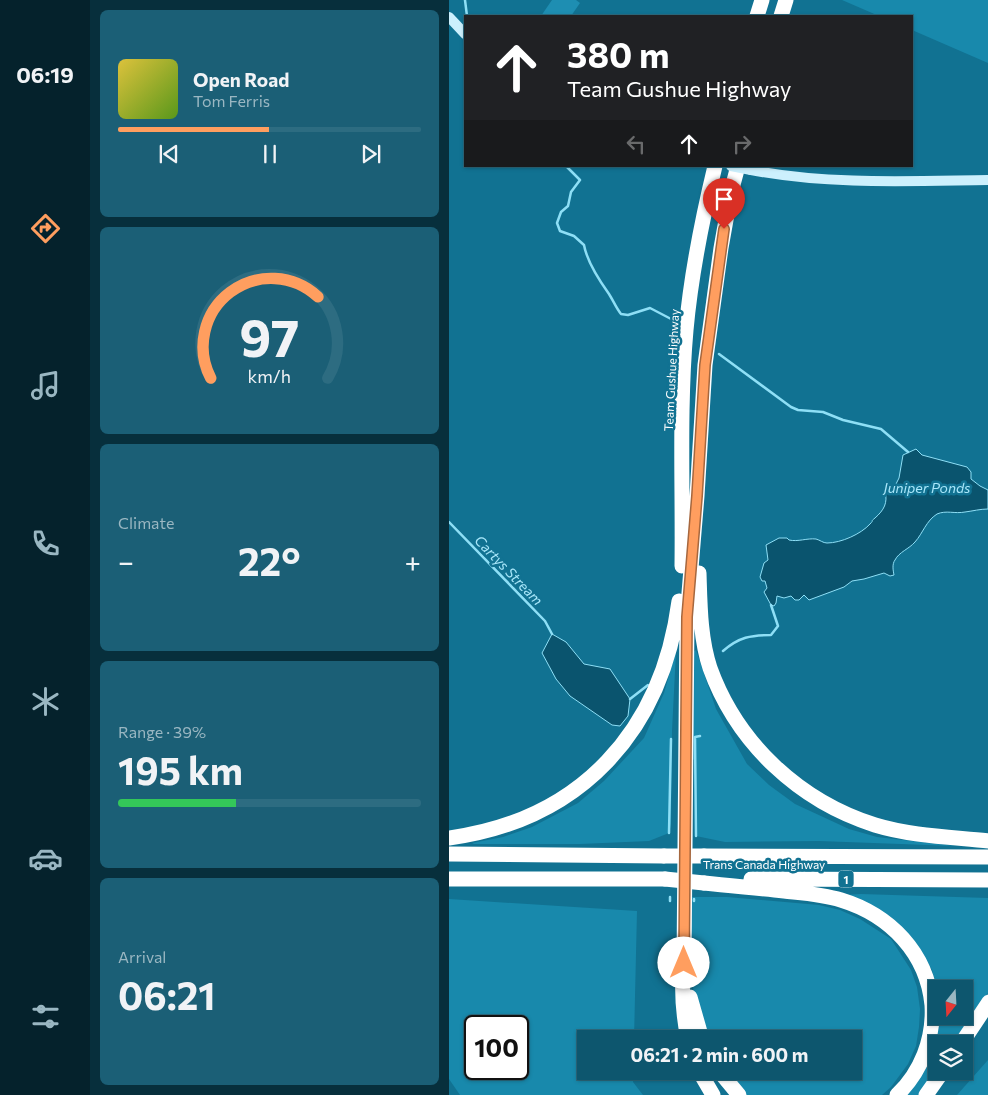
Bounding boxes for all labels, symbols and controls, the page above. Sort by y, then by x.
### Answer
text: 380 m [567,32,670,75]
icon: ahead [484,35,549,100]
text: 06:19 [16,61,74,88]
text: Open Road [193,68,289,91]
text: Team Gushue Highway [567,75,792,102]
text: Tom Ferris [193,91,270,110]
icon: left [622,130,650,158]
icon: ahead [675,130,703,158]
icon: right [728,130,756,158]
icon: previous [155,140,183,168]
icon: pause [256,140,284,168]
icon: next [357,140,385,168]
pin [703,178,745,229]
icon: arrive [710,185,738,213]
icon: directions [28,211,63,246]
text: 97 [239,304,300,368]
street label: Team Gushue Highway [661,308,681,432]
text: km/h [248,365,291,387]
icon: music [28,368,63,403]
water label: Juniper Ponds [882,479,970,496]
text: Climate [118,513,174,532]
icon: phone [28,526,63,561]
water label: Cartys Stream [471,532,547,608]
text: 22° [238,537,301,584]
text: − [118,544,134,578]
text: + [405,544,421,578]
icon: climate [28,684,63,719]
text: Range · 39% [118,722,206,741]
text: 195 km [118,746,243,793]
icon: car [28,841,63,876]
street label: Trans Canada Highway [703,857,825,871]
road number: 1 [839,871,853,888]
position arrow [657,936,709,988]
text: Arrival [118,947,166,966]
text: 06:21 [118,971,216,1018]
north arrow [928,980,973,1025]
map controls [928,980,973,1080]
icon: filters [28,999,63,1034]
speed limit sign: 100 [464,1015,529,1080]
button: layers [928,1035,973,1080]
text: 06:21 · 2 min · 600 m [631,1043,808,1066]

